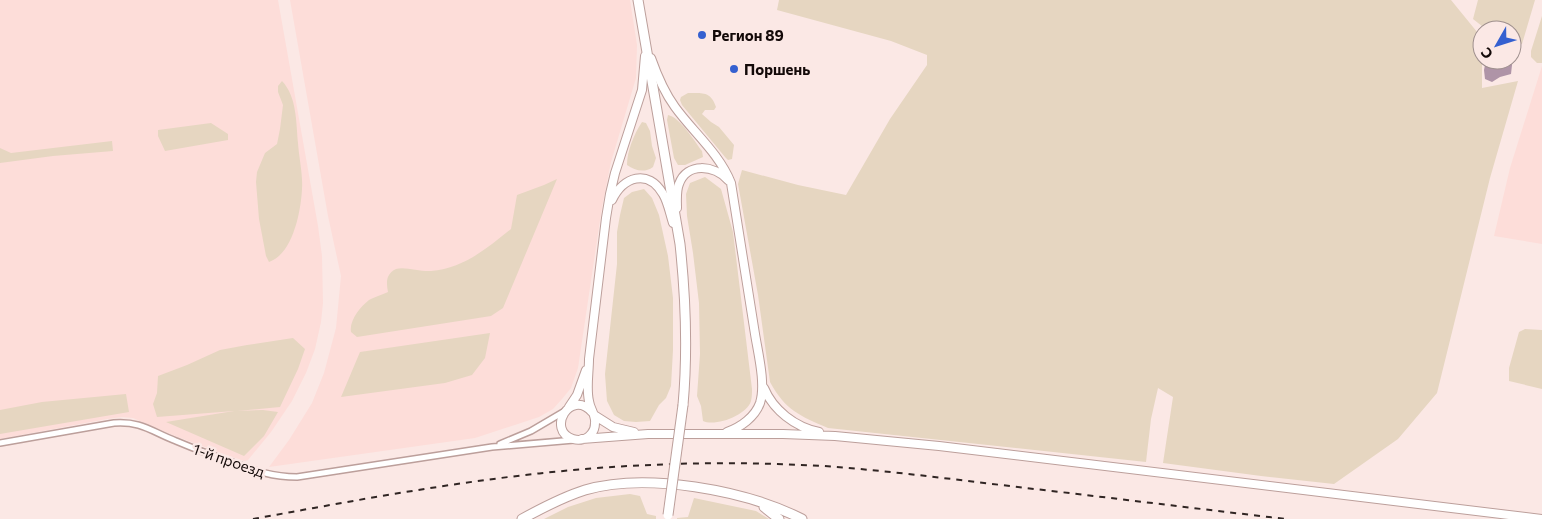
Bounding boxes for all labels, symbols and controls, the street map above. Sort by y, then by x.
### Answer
north arrow [1472,20,1522,70]
place label: Регион 89 [712,26,784,44]
marker: Регион 89 [696,29,708,41]
text: С [1477,44,1496,63]
place label: Поршень [744,60,810,78]
marker: Поршень [728,63,740,75]
street label: 1-й проезд [191,439,267,481]

